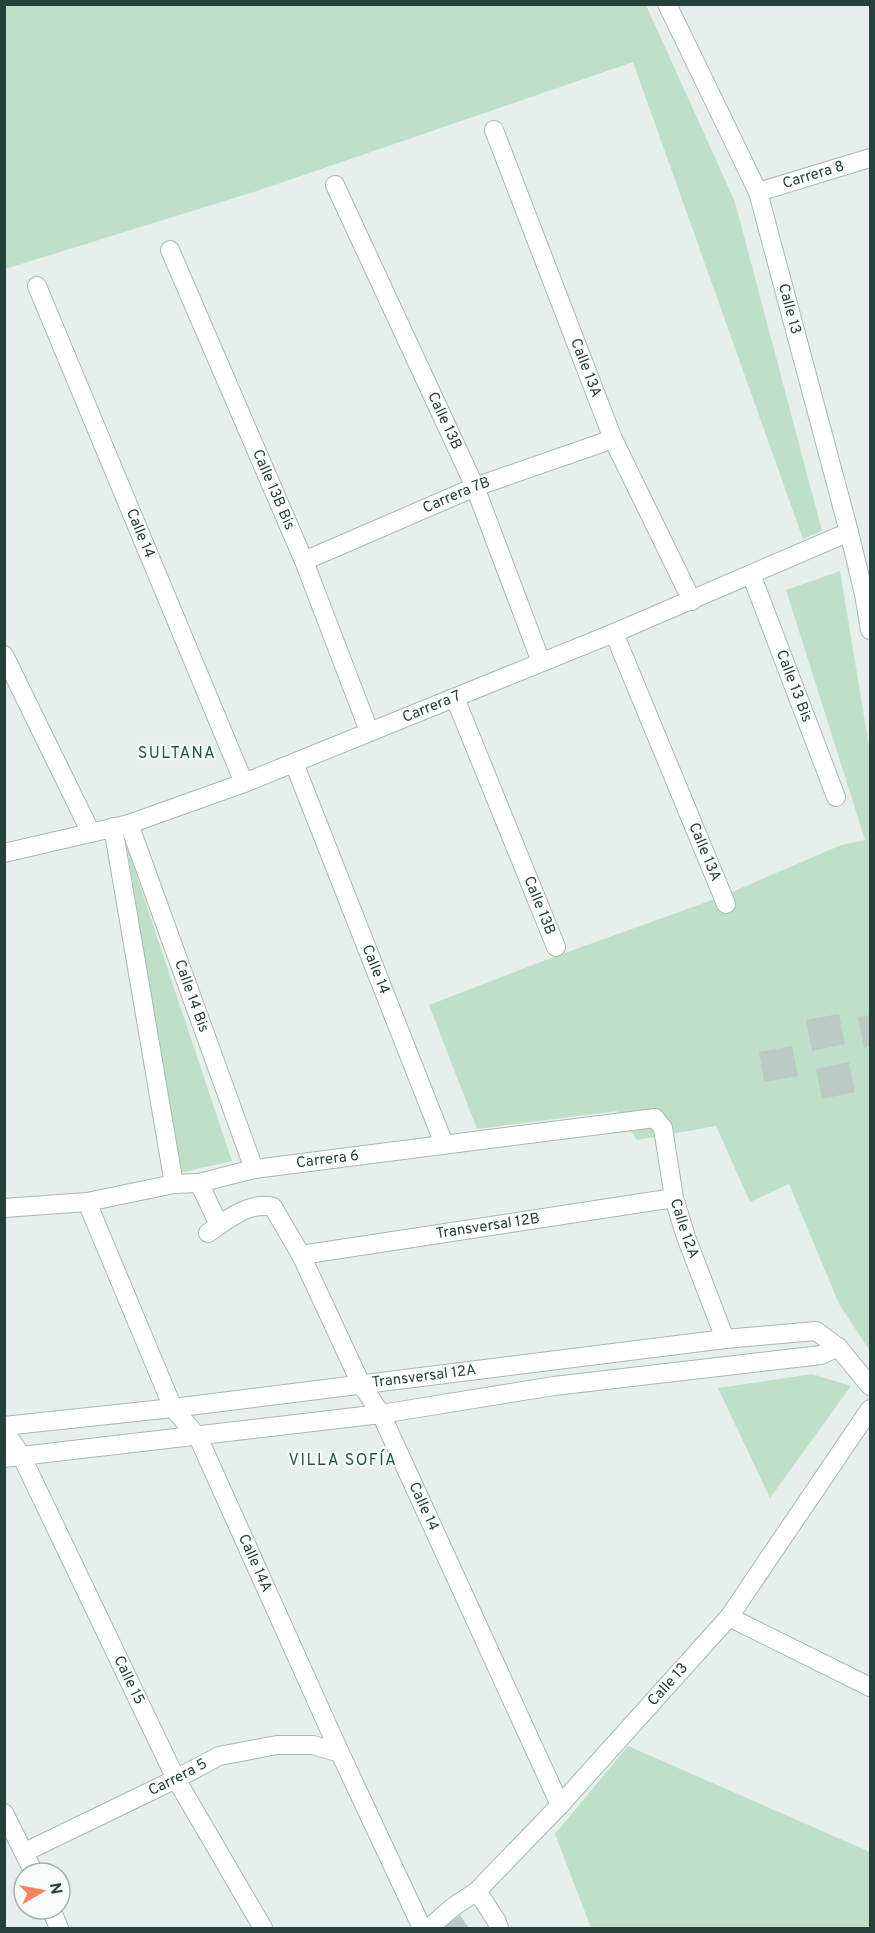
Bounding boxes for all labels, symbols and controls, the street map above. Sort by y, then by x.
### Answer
street label: Carrera 8 [780,157,847,193]
street label: Calle 13 [773,282,805,336]
street label: Calle 13A [566,336,606,400]
street label: Calle 13B [423,389,466,453]
street label: Calle 13B Bis [248,447,299,533]
street label: Carrera 7B [420,473,493,518]
street label: Calle 14 [121,506,159,561]
street label: Calle 13 Bis [771,647,816,725]
street label: Carrera 7 [400,686,464,727]
district label: SULTANA [138,744,216,764]
street label: Calle 13A [684,820,725,884]
street label: Calle 13B [519,874,560,938]
street label: Calle 14 [357,942,394,997]
street label: Calle 14 Bis [169,957,213,1035]
street label: Carrera 6 [295,1146,360,1173]
street label: Calle 12A [665,1196,703,1261]
street label: Transversal 12B [435,1209,541,1244]
street label: Transversal 12A [371,1361,477,1393]
district label: VILLA SOFÍA [289,1449,397,1471]
street label: Calle 14 [404,1479,443,1534]
street label: Calle 14A [233,1531,276,1595]
street label: Calle 15 [109,1653,149,1708]
street label: Calle 13 [644,1659,692,1710]
street label: Carrera 5 [145,1755,211,1800]
north arrow [12,1861,72,1921]
text: N [44,1881,66,1896]

